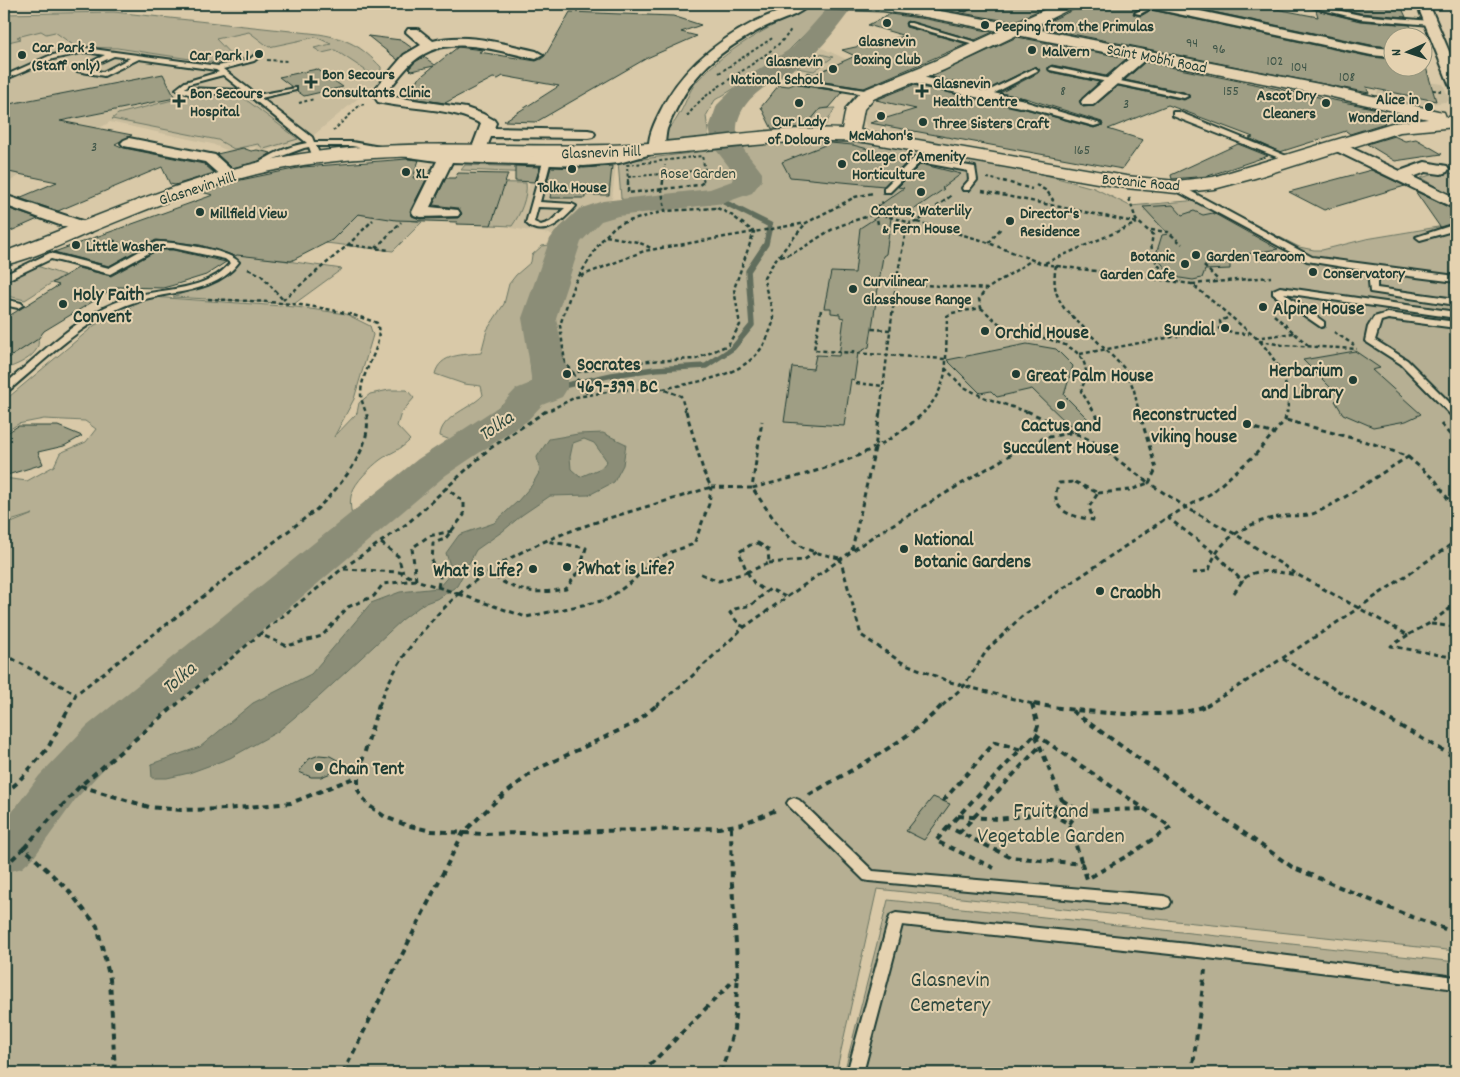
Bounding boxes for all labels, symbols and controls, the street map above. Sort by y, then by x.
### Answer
place label: Peeping from the Primulas [995,16,1154,39]
marker: Glasnevin Boxing Club [881,17,893,29]
marker: Peeping from the Primulas [979,19,991,31]
north arrow [1382,28,1432,78]
place label: Glasnevin Boxing Club [853,31,921,72]
house number: 94 [1186,34,1198,54]
place label: Car Park 3 (Staff only) [32,37,100,78]
street label: Saint Mobhi Road [1104,38,1209,80]
house number: 96 [1212,40,1226,60]
place label: Malvern [1042,41,1090,64]
marker: Malvern [1026,44,1038,56]
place label: Car Park 1 [190,45,249,68]
marker: Car Park 1 [253,48,265,60]
marker: Car Park 3 (Staff only) [16,49,28,61]
text: N [1387,49,1407,57]
place label: Glasnevin National School [730,51,823,92]
house number: 102 [1267,52,1283,72]
house number: 104 [1291,58,1307,78]
marker: Glasnevin National School [827,63,839,75]
place label: Bon Secours Consultants Clinic [322,64,431,105]
house number: 108 [1339,68,1356,88]
place label: Glasnevin Health Centre [933,73,1018,114]
marker: Bon Secours Consultants Clinic [304,75,318,89]
house number: 8 [1060,82,1066,102]
house number: 155 [1223,82,1239,102]
place label: Bon Secours Hospital [190,83,263,124]
marker: Glasnevin Health Centre [915,84,929,98]
place label: Ascot Dry Cleaners [1257,85,1318,126]
place label: Alice in Wonderland [1349,89,1419,130]
marker: Bon Secours Hospital [172,94,186,108]
house number: 3 [1123,95,1129,115]
marker: Our Lady of Dolours [793,97,805,109]
marker: Ascot Dry Cleaners [1320,97,1332,109]
marker: Alice in Wonderland [1423,101,1435,113]
marker: McMahon's [875,110,887,122]
place label: Our Lady of Dolours [768,111,830,152]
place label: Three Sisters Craft [933,113,1049,136]
marker: Three Sisters Craft [917,116,929,128]
place label: McMahon's [849,125,913,148]
house number: 3 [91,138,97,158]
street label: Glasnevin Hill [561,141,642,166]
house number: 165 [1074,141,1090,161]
place label: College of Amenity Horticulture [852,146,967,187]
marker: College of Amenity Horticulture [836,158,848,170]
place label: XL [416,163,429,186]
marker: Tolka House [566,163,578,175]
park label: Rose Garden [660,163,736,186]
street label: Glasnevin Hill [156,166,240,213]
marker: XL [400,166,412,178]
street label: Botanic Road [1101,169,1181,198]
place label: Tolka House [537,177,607,200]
marker: Cactus, Waterlily & Fern House [915,186,927,198]
place label: Cactus, Waterlily & Fern House [871,200,973,241]
place label: Millfield View [210,203,287,226]
place label: Director's Residence [1020,203,1080,244]
marker: Millfield View [194,206,206,218]
marker: Director's Residence [1004,215,1016,227]
place label: Little Washer [86,236,167,259]
marker: Little Washer [70,239,82,251]
place label: Botanic Garden Cafe [1100,246,1176,287]
place label: Garden Tearoom [1206,246,1305,269]
marker: Garden Tearoom [1190,249,1202,261]
marker: Botanic Garden Cafe [1179,258,1191,270]
place label: Conservatory [1323,263,1406,286]
marker: Conservatory [1307,266,1319,278]
place label: Curvilinear Glasshouse Range [863,271,971,312]
place label: Holy Faith Convent [73,283,145,332]
marker: Curvilinear Glasshouse Range [847,283,859,295]
place label: Alpine House [1273,297,1364,324]
marker: Holy Faith Convent [57,298,69,310]
marker: Alpine House [1257,301,1269,313]
place label: Sundial [1164,318,1215,345]
place label: Orchid House [995,321,1089,348]
marker: Sundial [1219,322,1231,334]
marker: Orchid House [979,325,991,337]
place label: Socrates 469-399 BC [577,353,659,402]
place label: Herbarium and Library [1262,359,1344,408]
place label: Great Palm House [1026,364,1153,391]
marker: Socrates 469-399 BC [561,368,573,380]
marker: Great Palm House [1010,368,1022,380]
marker: Herbarium and Library [1347,374,1359,386]
marker: Cactus and Succulent House [1055,399,1067,411]
place label: Reconstructed viking house [1132,403,1237,452]
water label: Tolka [473,404,521,450]
place label: Cactus and Succulent House [1003,414,1119,463]
marker: Reconstructed viking house [1241,418,1253,430]
place label: National Botanic Gardens [914,528,1031,577]
marker: National Botanic Gardens [898,543,910,555]
place label: ?What is Life? [577,557,675,584]
place label: What is Life? [433,559,523,586]
marker: ?What is Life? [561,561,573,573]
marker: What is Life? [527,563,539,575]
place label: Craobh [1110,581,1161,608]
marker: Craobh [1094,585,1106,597]
water label: Tolka [157,656,205,702]
place label: Chain Tent [329,757,404,784]
marker: Chain Tent [313,761,325,773]
park label: Fruit and Vegetable Garden [977,797,1125,853]
park label: Glasnevin Cemetery [910,966,991,1022]

